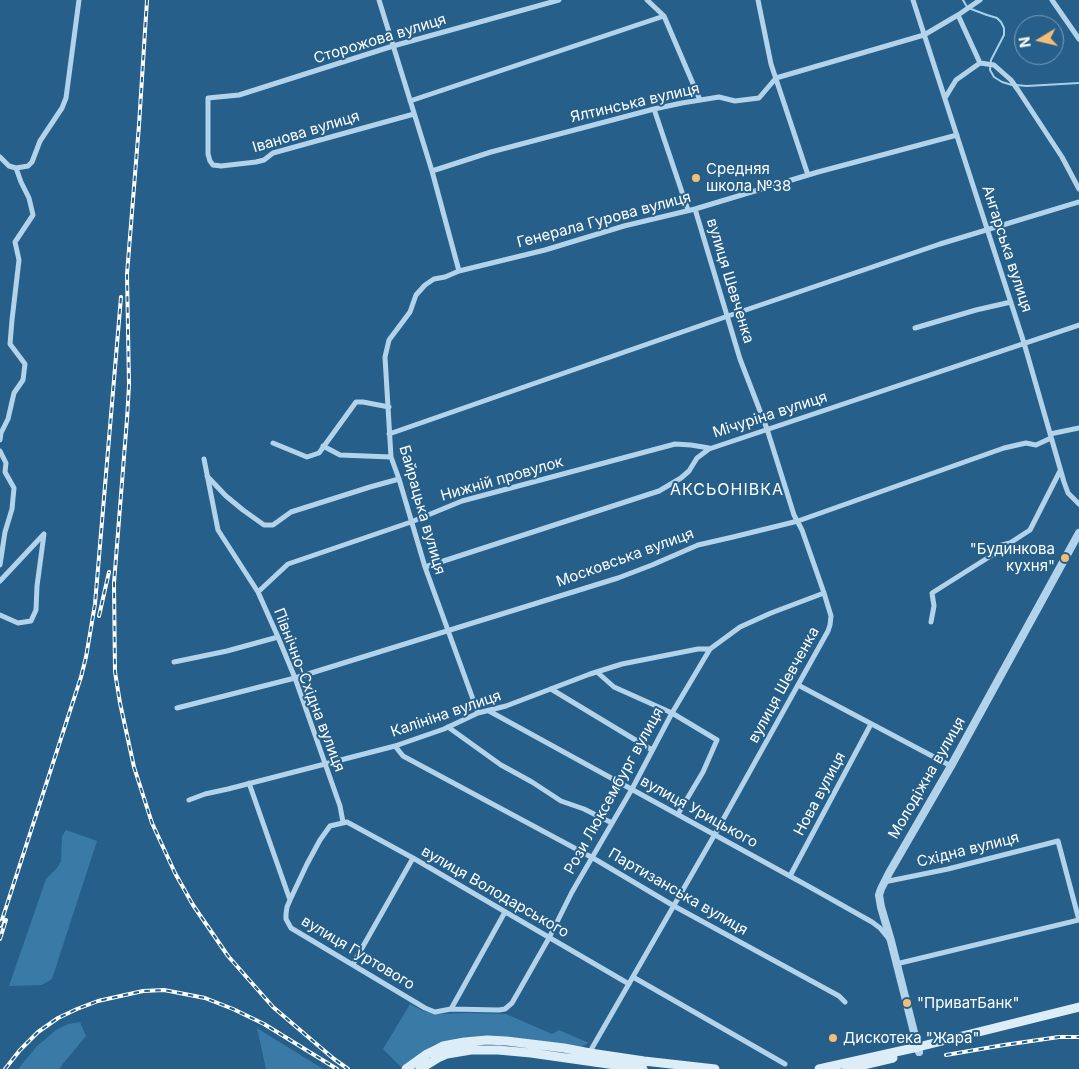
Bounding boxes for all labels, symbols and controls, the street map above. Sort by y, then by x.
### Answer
street label: Сторожова вулиця [312,10,448,68]
north arrow [1014,15,1064,65]
text: N [1015,36,1034,49]
street label: Ялтинська вулиця [569,79,701,127]
street label: Іванова вулиця [250,107,362,157]
place label: Средняя школа №38 [706,160,791,195]
marker: Средняя школа №38 [690,172,702,184]
street label: Ангарська вулиця [978,183,1036,315]
street label: Генерала Гурова вулиця [515,188,693,252]
street label: вулиця Шевченка [702,216,758,346]
street label: Мічуріна вулиця [710,388,830,442]
street label: Байрацька вулиця [395,443,449,577]
street label: Нижній провулок [439,453,565,505]
district label: АКСЬОНІВКА [669,480,785,500]
street label: Московська вулиця [554,525,696,591]
place label: "Будинкова кухня" [970,540,1055,575]
marker: "Будинкова кухня" [1059,552,1071,564]
street label: Північно-Східна вулиця [269,606,349,774]
street label: вулиця Шевченка [745,624,823,746]
street label: Калініна вулиця [388,687,504,741]
street label: Рози Люксембург вулиця [561,705,667,877]
street label: Молодіжна вулиця [885,714,969,842]
street label: Нова вулиця [790,749,850,839]
street label: вулиця Урицького [637,772,761,852]
street label: Східна вулиця [915,829,1021,871]
street label: вулиця Володарського [418,842,572,942]
street label: Партизанська вулиця [605,845,751,939]
street label: вулиця Гуртового [298,912,418,994]
place label: "ПриватБанк" [917,994,1019,1012]
marker: "ПриватБанк" [901,997,913,1009]
place label: Дискотека "Жара" [843,1029,979,1047]
marker: Дискотека "Жара" [827,1032,839,1044]

